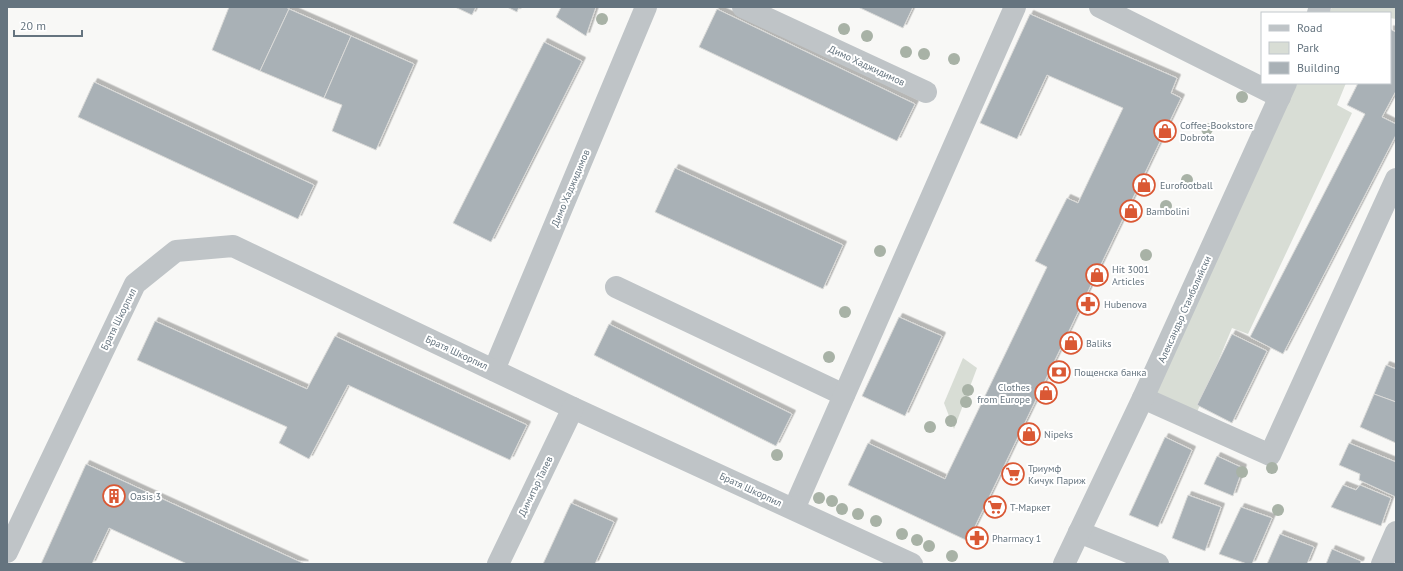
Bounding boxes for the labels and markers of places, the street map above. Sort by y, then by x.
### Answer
shop icon: Coffee-Bookstore Dobrota [1152,118,1178,144]
place label: Coffee-Bookstore Dobrota [1180,119,1253,144]
shop icon: Eurofootball [1131,172,1157,198]
place label: Eurofootball [1160,179,1213,192]
shop icon: Bambolini [1118,198,1144,224]
place label: Bambolini [1146,205,1189,218]
shop icon: Hit 3001 Articles [1084,262,1110,288]
place label: Hit 3001 Articles [1112,263,1149,288]
pharmacy icon: Hubenova [1075,291,1101,317]
place label: Hubenova [1104,298,1147,311]
shop icon: Baliks [1058,330,1084,356]
place label: Baliks [1086,337,1111,350]
bank icon: Пощенска банка [1046,359,1072,385]
place label: Пощенска банка [1074,366,1146,379]
shop icon: Clothes from Europe [1033,380,1059,406]
place label: Clothes from Europe [977,381,1030,406]
shop icon: Nipeks [1016,421,1042,447]
place label: Nipeks [1044,428,1073,441]
supermarket icon: Триумф Кичук Париж [1000,461,1026,487]
place label: Триумф Кичук Париж [1028,462,1086,487]
building icon: Oasis 3 [101,483,127,509]
place label: Oasis 3 [130,490,161,503]
supermarket icon: Т-Маркет [982,494,1008,520]
place label: Т-Маркет [1010,501,1050,514]
pharmacy icon: Pharmacy 1 [964,525,990,551]
place label: Pharmacy 1 [992,532,1041,545]

